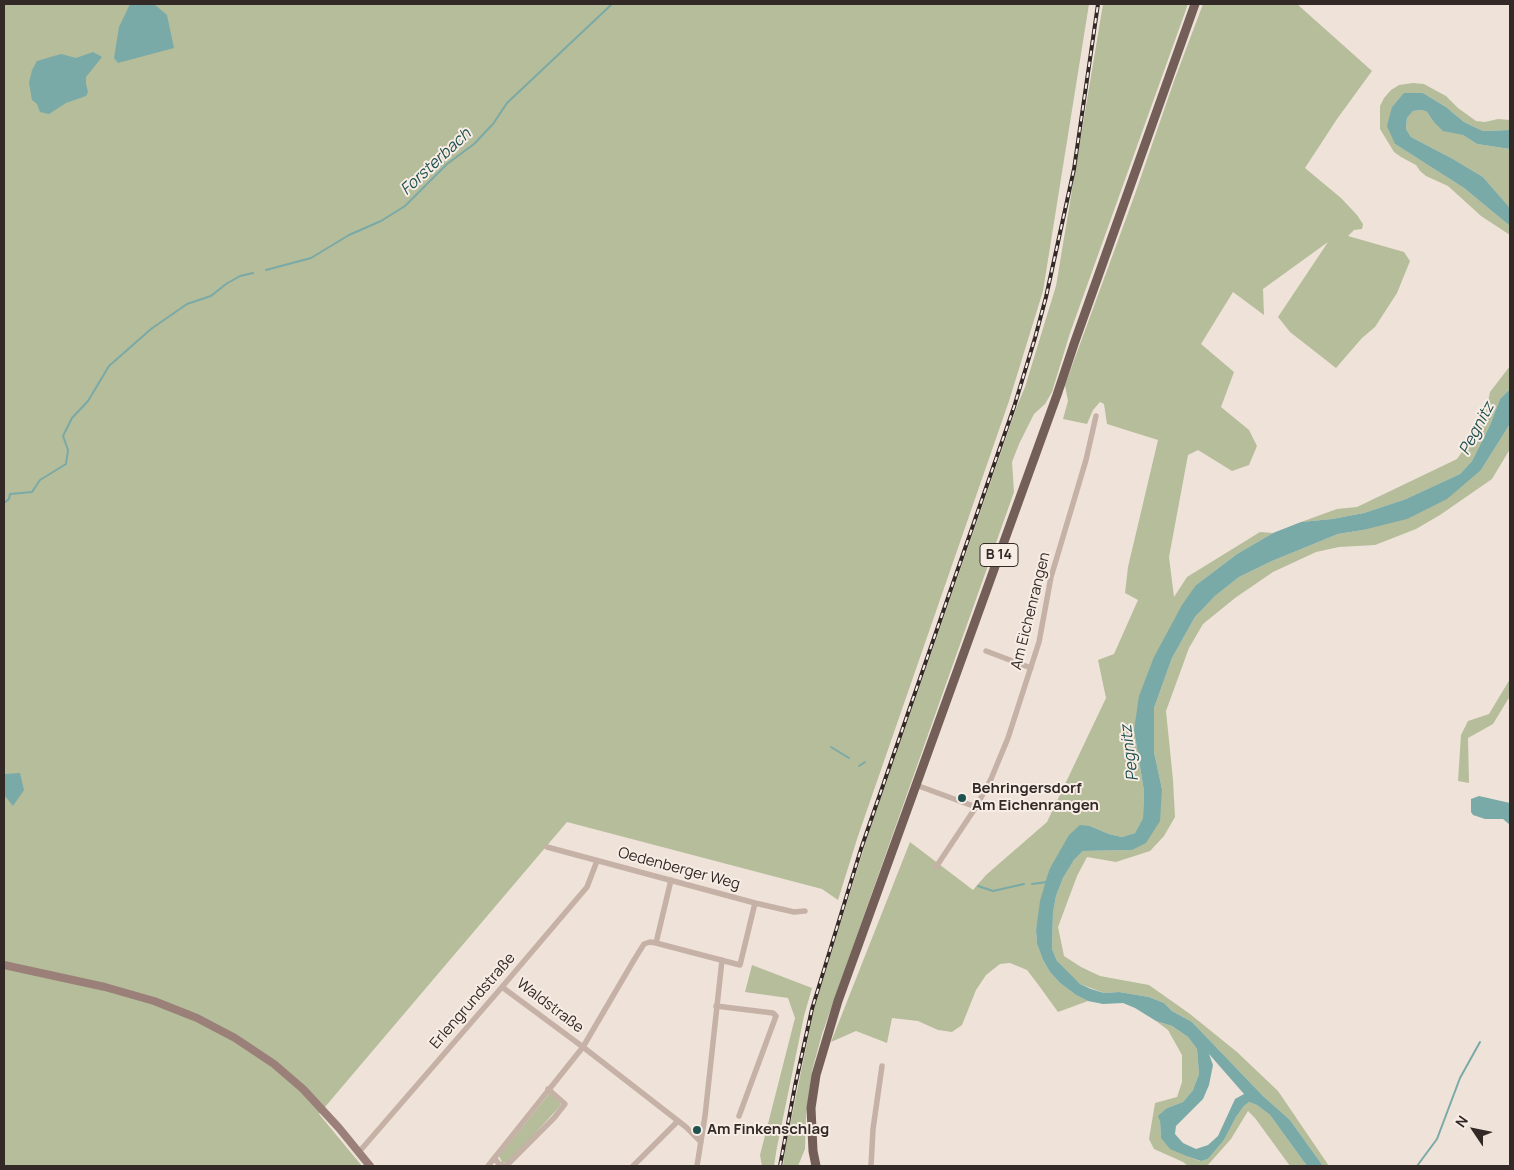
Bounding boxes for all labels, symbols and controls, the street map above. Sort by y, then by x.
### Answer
water label: Forsterbach [397,125,475,199]
water label: Pegnitz [1455,400,1499,458]
road number: B 14 [980,544,1018,566]
street label: Am Eichenrangen [1008,550,1054,672]
water label: Pegnitz [1117,724,1143,782]
place label: Behringersdorf Am Eichenrangen [972,780,1099,815]
marker: Behringersdorf Am Eichenrangen [956,792,968,804]
street label: Oedenberger Weg [616,844,742,894]
street label: Erlengrundstraße [427,949,519,1053]
street label: Waldstraße [513,975,587,1037]
north arrow [1449,1105,1499,1155]
text: N [1450,1112,1472,1131]
place label: Am Finkenschlag [707,1121,829,1139]
marker: Am Finkenschlag [691,1124,703,1136]

